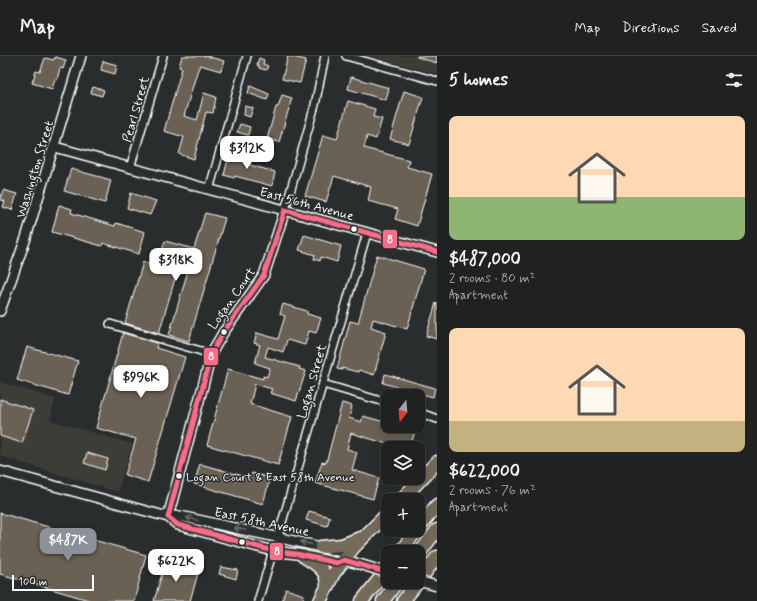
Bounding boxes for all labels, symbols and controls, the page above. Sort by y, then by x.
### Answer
text: Map [20,15,55,40]
text: Map [574,19,600,37]
text: Directions [622,19,680,37]
text: Saved [702,19,737,37]
text: 5 homes [449,69,508,91]
icon: filters [723,69,745,91]
street label: Pearl Street [119,74,154,144]
street label: Washington Street [13,119,60,221]
pin: $312K [219,136,275,170]
text: $312K [229,140,265,157]
icon: home [561,142,633,214]
street label: East 56th Avenue [258,184,355,225]
unlabelled marker [349,224,359,234]
line badge: 8 [382,229,398,249]
text: 8 [387,233,393,247]
pin: $318K [148,248,204,282]
text: $487,000 [449,248,521,270]
text: $318K [158,252,194,269]
street label: Logan Court [205,265,261,334]
text: 2 rooms · 80 m² [449,270,535,287]
text: Apartment [449,287,508,304]
unlabelled marker [219,327,229,337]
street label: Logan Street [294,342,333,421]
line badge: 8 [203,347,219,366]
text: 8 [208,350,214,364]
icon: home [561,354,633,426]
pin: $996K [113,365,169,399]
text: $996K [122,369,160,386]
north arrow [381,389,425,433]
map controls [381,389,425,589]
button: layers [381,441,425,485]
text: $622,000 [449,460,520,482]
place label: Logan Court & East 58th Avenue [186,470,355,487]
marker: Logan Court & East 58th Avenue [174,471,184,481]
text: 2 rooms · 76 m² [449,482,536,499]
button: + [381,493,425,537]
text: Apartment [449,499,508,516]
street label: East 58th Avenue [213,504,311,541]
one-way arrow [186,515,199,523]
one-way arrow [233,525,246,533]
pin: $487K [40,528,96,562]
text: $487K [49,532,87,549]
unlabelled marker [237,537,247,547]
one-way arrow [300,539,313,547]
line badge: 8 [269,542,284,561]
text: 8 [274,545,280,559]
button: − [381,545,425,589]
pin: $622K [148,549,204,583]
text: $622K [157,553,195,570]
scale bar [12,573,94,592]
text: 100 m [18,575,48,589]

